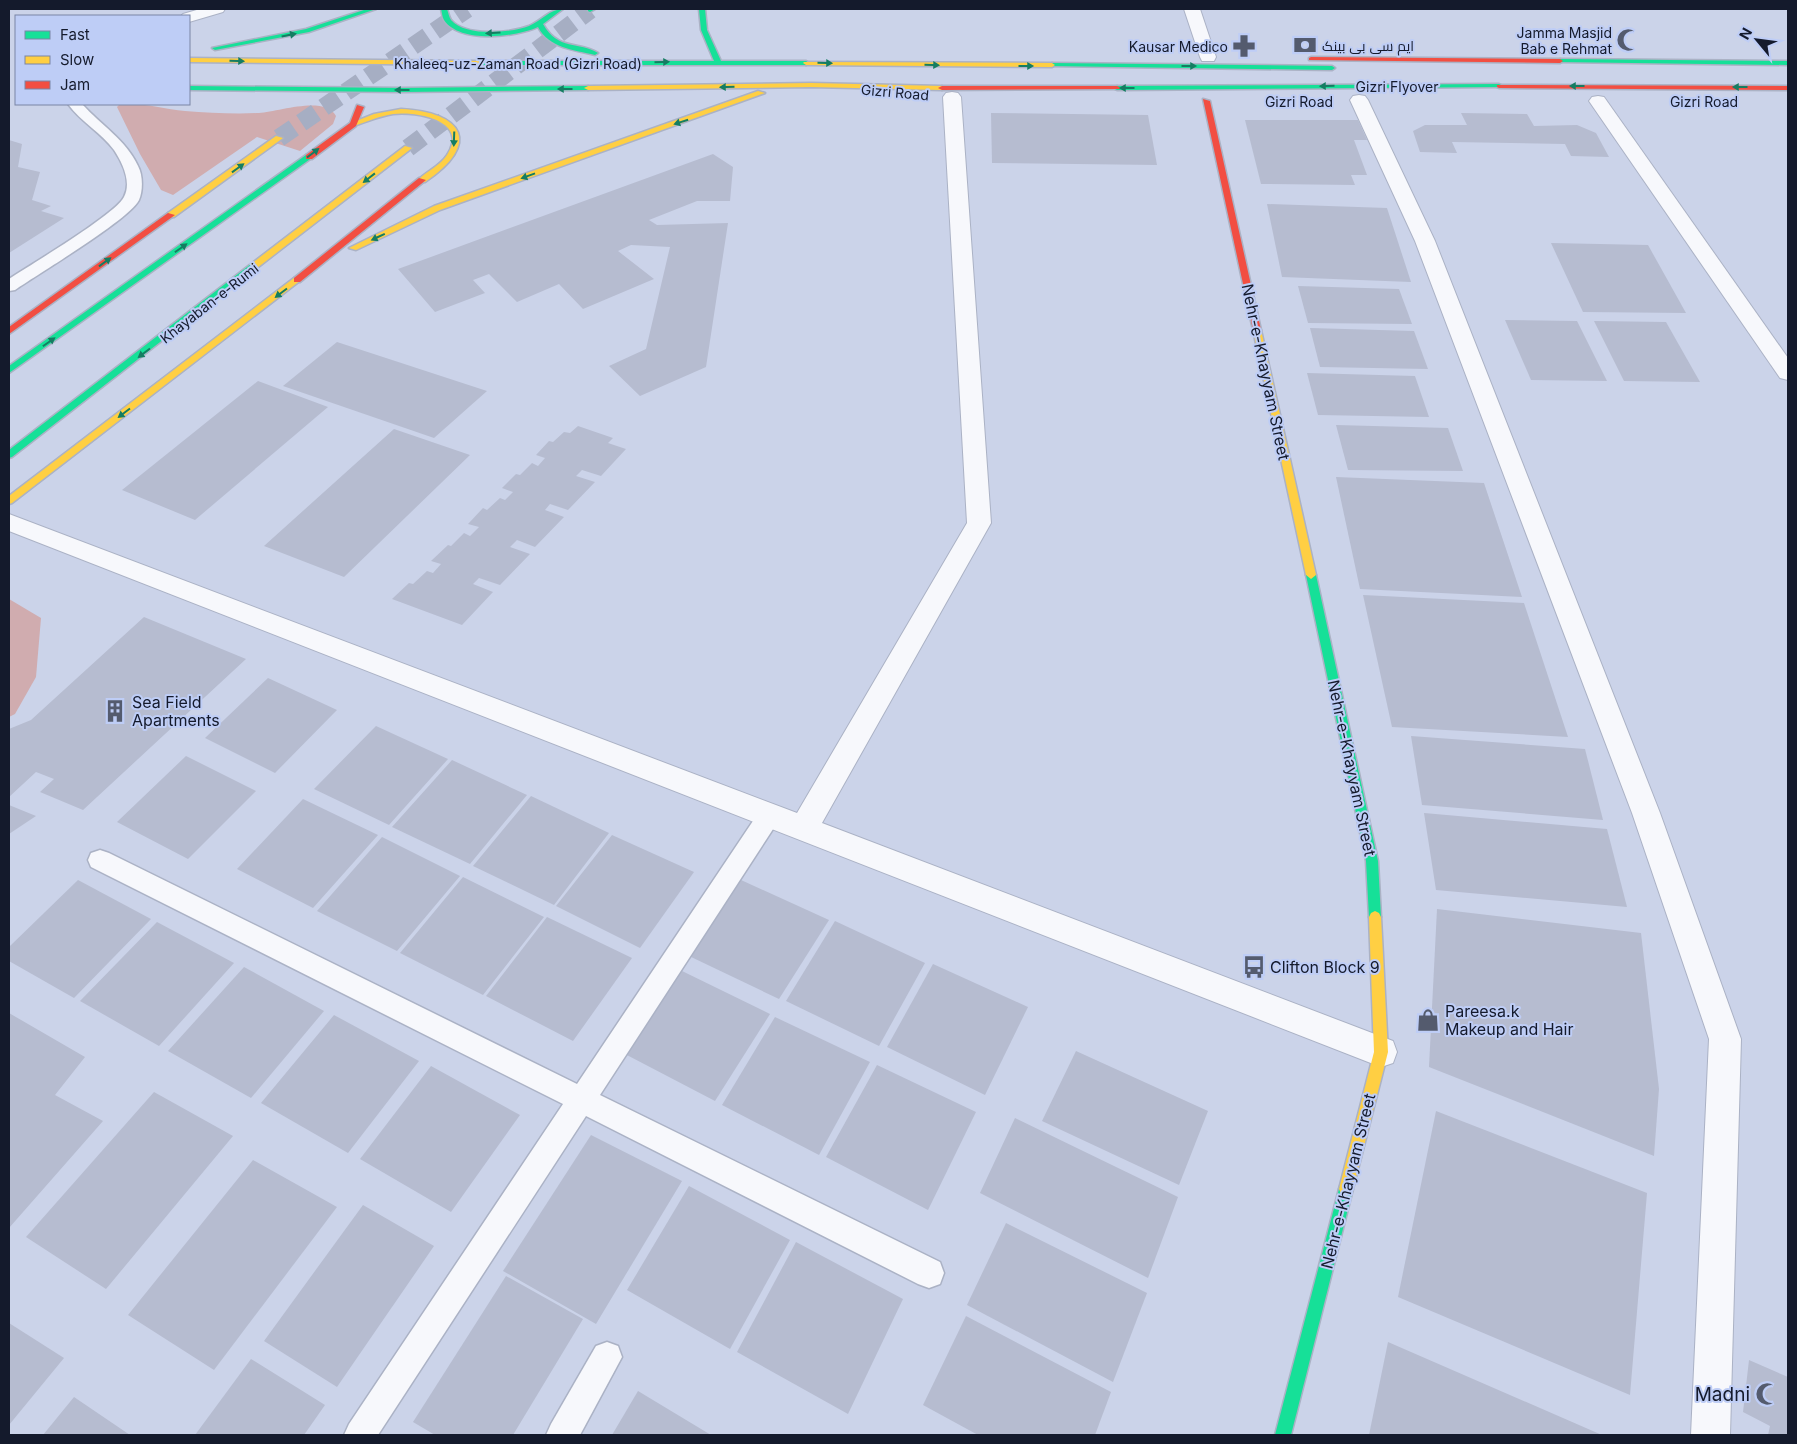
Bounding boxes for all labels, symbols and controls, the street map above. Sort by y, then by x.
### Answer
legend [15,15,190,105]
north arrow [1732,15,1782,65]
place label: Jamma Masjid Bab e Rehmat [1517,24,1612,57]
text: Fast [60,25,90,44]
text: N [1735,25,1755,42]
mosque icon: Jamma Masjid Bab e Rehmat [1615,27,1641,53]
one-way arrow [484,29,500,37]
one-way arrow [281,30,297,38]
bank icon: ایم سی بی بینک [1292,32,1318,58]
pharmacy icon: Kausar Medico [1231,33,1257,59]
place label: ایم سی بی بینک [1322,37,1414,56]
place label: Kausar Medico [1129,38,1228,55]
text: Slow [60,50,94,69]
street label: Khaleeq-uz-Zaman Road (Gizri Road) [394,55,642,72]
one-way arrow [230,57,246,65]
one-way arrow [655,58,671,66]
one-way arrow [817,59,833,67]
one-way arrow [924,61,940,69]
one-way arrow [1018,62,1034,70]
one-way arrow [1181,63,1197,71]
text: Jam [60,75,90,94]
street label: Gizri Flyover [1356,78,1438,95]
street label: Gizri Road [860,81,930,103]
one-way arrow [1319,82,1335,90]
one-way arrow [1569,82,1585,90]
one-way arrow [719,83,735,91]
one-way arrow [1731,83,1747,91]
one-way arrow [1119,84,1135,92]
one-way arrow [556,85,572,93]
one-way arrow [394,86,410,94]
street label: Gizri Road [1265,93,1333,110]
street label: Gizri Road [1670,93,1738,110]
one-way arrow [674,118,689,126]
one-way arrow [450,131,458,147]
one-way arrow [306,148,319,159]
one-way arrow [231,163,244,173]
one-way arrow [520,172,535,180]
one-way arrow [362,173,376,183]
one-way arrow [371,233,385,241]
one-way arrow [174,243,188,253]
one-way arrow [99,258,112,268]
street label: Khayaban-e-Rumi [157,259,261,347]
street label: Nehr-e-Khayyam Street [1238,282,1294,462]
one-way arrow [274,288,288,298]
one-way arrow [42,337,55,347]
one-way arrow [138,347,151,358]
one-way arrow [118,407,131,418]
street label: Nehr-e-Khayyam Street [1324,678,1380,858]
place label: Sea Field Apartments [132,692,220,730]
building icon: Sea Field Apartments [102,698,128,724]
bus stop icon: Clifton Block 9 [1241,954,1267,980]
place label: Clifton Block 9 [1270,957,1380,977]
place label: Pareesa.k Makeup and Hair [1445,1001,1573,1039]
shop icon: Pareesa.k Makeup and Hair [1415,1007,1441,1033]
street label: Nehr-e-Khayyam Street [1317,1091,1379,1271]
mosque icon: Madni [1754,1381,1780,1407]
place label: Madni [1695,1383,1750,1406]

